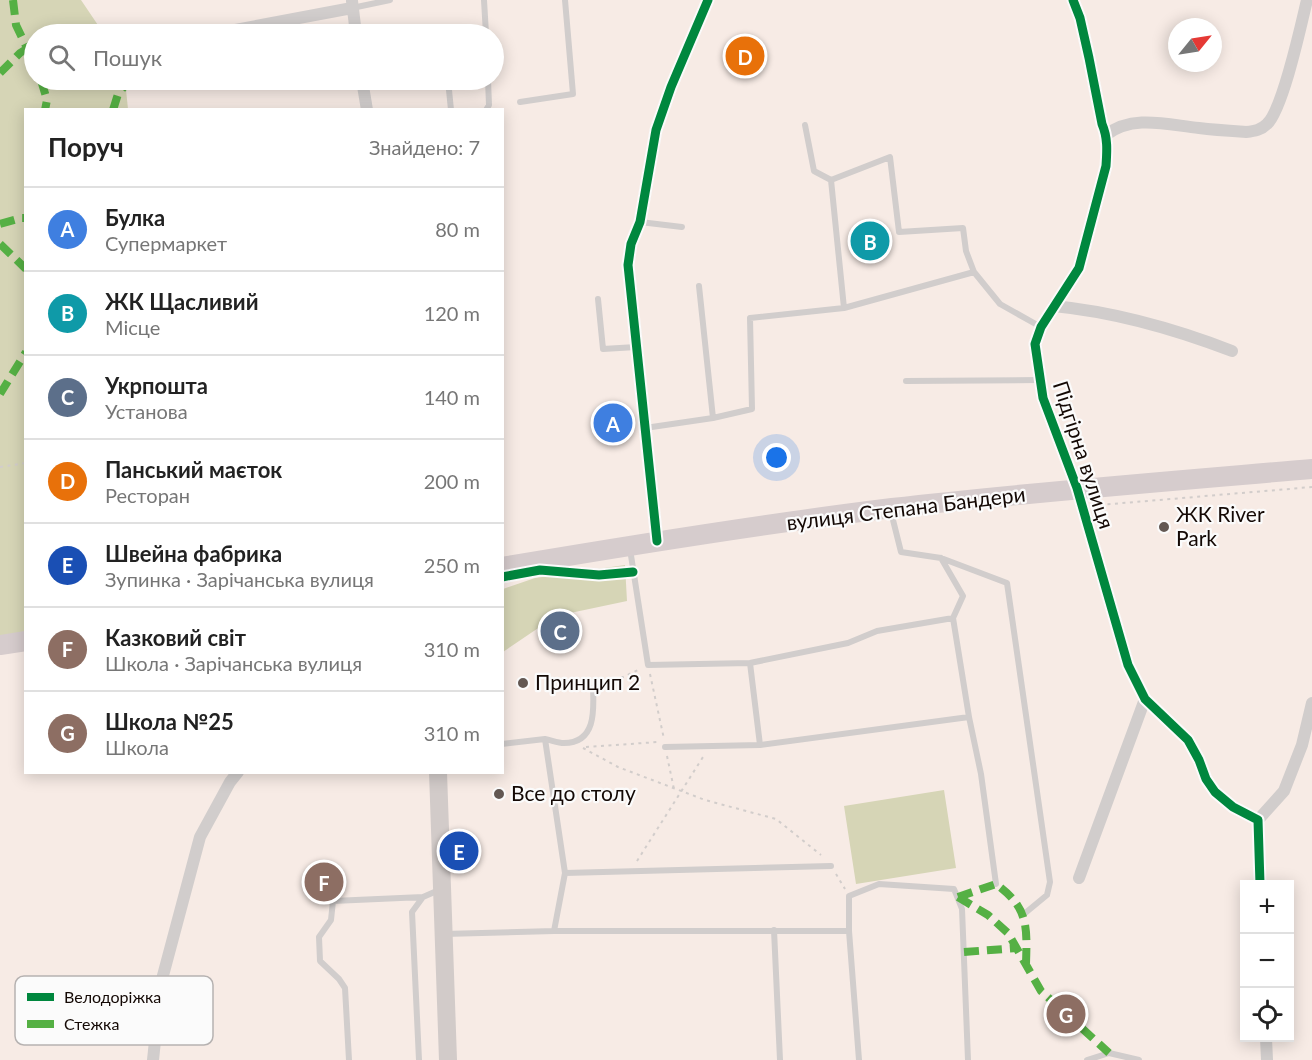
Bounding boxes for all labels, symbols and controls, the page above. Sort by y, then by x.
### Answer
north arrow [1168,18,1222,72]
search box [24,24,504,90]
pin: D [726,34,764,78]
icon: search [45,41,78,74]
text: Пошук [93,44,162,71]
text: Поруч [48,131,124,163]
text: Знайдено: 7 [369,135,480,159]
text: Булка [105,204,165,231]
text: A [61,217,74,241]
text: 80 m [435,217,480,241]
pin: B [850,218,890,264]
text: Супермаркет [105,231,227,255]
text: ЖК Щасливий [105,288,259,315]
text: B [61,301,74,325]
text: 120 m [424,301,480,325]
text: Місце [105,315,160,339]
text: Укрпошта [105,372,208,399]
street label: Підгірна вулиця [1049,378,1120,532]
text: C [61,385,74,409]
text: 140 m [424,385,480,409]
text: Установа [105,399,188,423]
pin: A [594,400,632,446]
your location [762,443,791,472]
text: Панський маєток [105,456,282,483]
text: D [60,469,75,493]
text: 200 m [424,469,480,493]
street label: вулиця Степана Бандери [785,480,1027,535]
text: Ресторан [105,483,190,507]
place label: ЖК River Park [1176,501,1265,550]
marker: ЖК River Park [1157,520,1171,534]
text: Швейна фабрика [105,540,282,567]
text: E [62,553,73,577]
text: 250 m [424,553,480,577]
text: Зупинка · Зарічанська вулиця [105,567,374,591]
pin: C [540,608,580,654]
text: Казковий світ [105,624,246,651]
text: F [62,637,73,661]
text: 310 m [424,637,480,661]
text: Школа · Зарічанська вулиця [105,651,362,675]
place label: Принцип 2 [535,669,640,694]
marker: Принцип 2 [516,676,530,690]
text: Школа №25 [105,708,234,735]
text: G [60,721,75,745]
text: 310 m [424,721,480,745]
text: Школа [105,735,169,759]
place label: Все до столу [511,780,636,805]
marker: Все до столу [492,787,506,801]
pin: E [440,828,478,874]
pin: F [304,860,344,904]
map controls [1240,880,1294,1042]
button: + [1240,880,1294,934]
button: − [1240,934,1294,988]
legend [15,976,213,1045]
text: Велодоріжка [64,987,161,1006]
button: locate [1240,988,1294,1042]
pin: G [1046,992,1086,1036]
text: Стежка [64,1014,119,1033]

